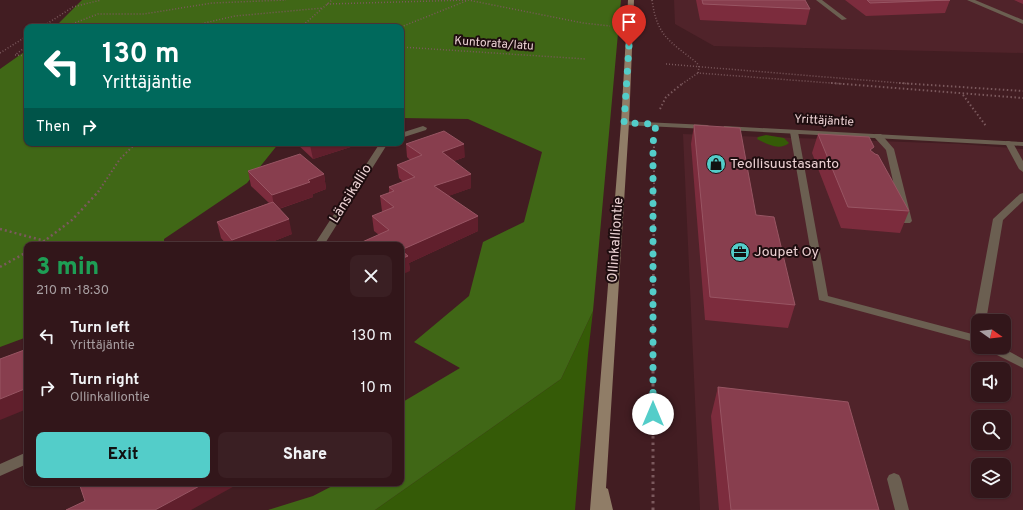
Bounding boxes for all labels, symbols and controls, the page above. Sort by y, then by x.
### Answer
pin [612,5,646,46]
icon: arrive [618,11,640,33]
street label: Kuntorata/latu [454,33,534,55]
text: 130 m [102,37,180,73]
icon: left [36,40,88,92]
text: Yrittäjäntie [102,72,192,95]
street label: Yrittäjäntie [794,111,854,131]
icon: right [78,116,100,138]
text: Then [36,118,70,137]
shop icon: Teollisuustasanto [705,153,727,175]
place label: Teollisuustasanto [730,156,839,173]
street label: Länsikallio [326,161,376,227]
street label: Ollinkalliontie [605,197,627,283]
office icon: Joupet Oy [729,241,751,263]
place label: Joupet Oy [754,244,819,261]
text: 3 min [36,253,99,283]
button: close [350,255,392,297]
text: 210 m · 18:30 [36,283,109,299]
north arrow [971,314,1011,354]
map controls [971,314,1011,498]
text: Turn left [70,319,130,338]
icon: left [36,325,58,347]
text: 130 m [352,327,392,346]
text: Yrittäjäntie [70,338,135,354]
button: sound [971,362,1011,402]
text: Turn right [70,371,139,390]
icon: right [36,377,58,399]
text: 10 m [361,379,392,398]
text: Ollinkalliontie [70,390,150,406]
position arrow [632,393,674,435]
button: search [971,410,1011,450]
button: Exit [36,432,210,478]
button: Share [218,432,392,478]
button: layers [971,458,1011,498]

